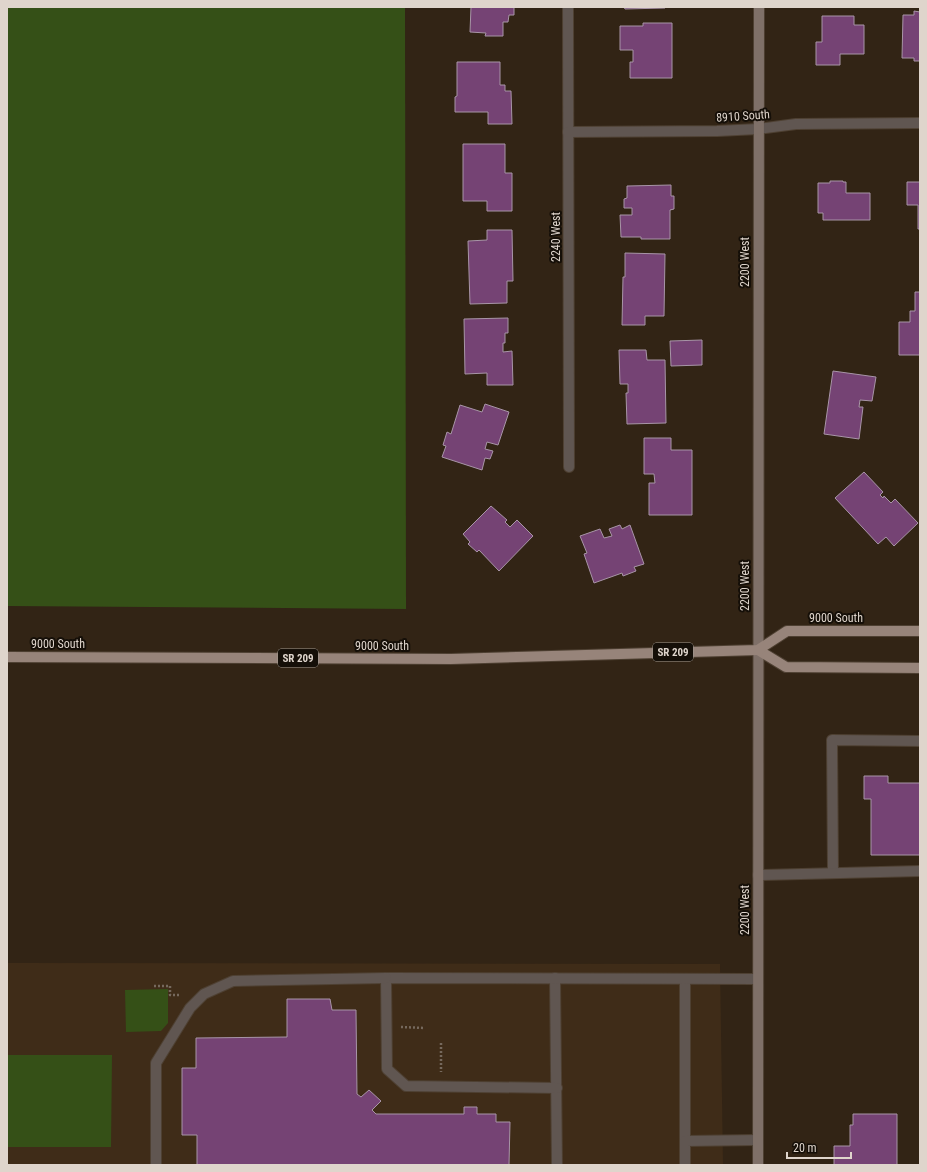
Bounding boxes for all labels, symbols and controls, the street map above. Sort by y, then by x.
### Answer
street label: 8910 South [716,107,771,125]
street label: 2240 West [549,212,563,262]
street label: 2200 West [738,237,752,287]
street label: 2200 West [738,561,752,611]
street label: 9000 South [809,611,863,625]
street label: 9000 South [31,637,85,651]
street label: 9000 South [355,639,409,653]
road number: SR 209 [653,643,693,661]
road number: SR 209 [278,649,318,667]
street label: 2200 West [738,885,752,935]
scale bar [787,1134,851,1160]
text: 20 m [793,1141,817,1155]

